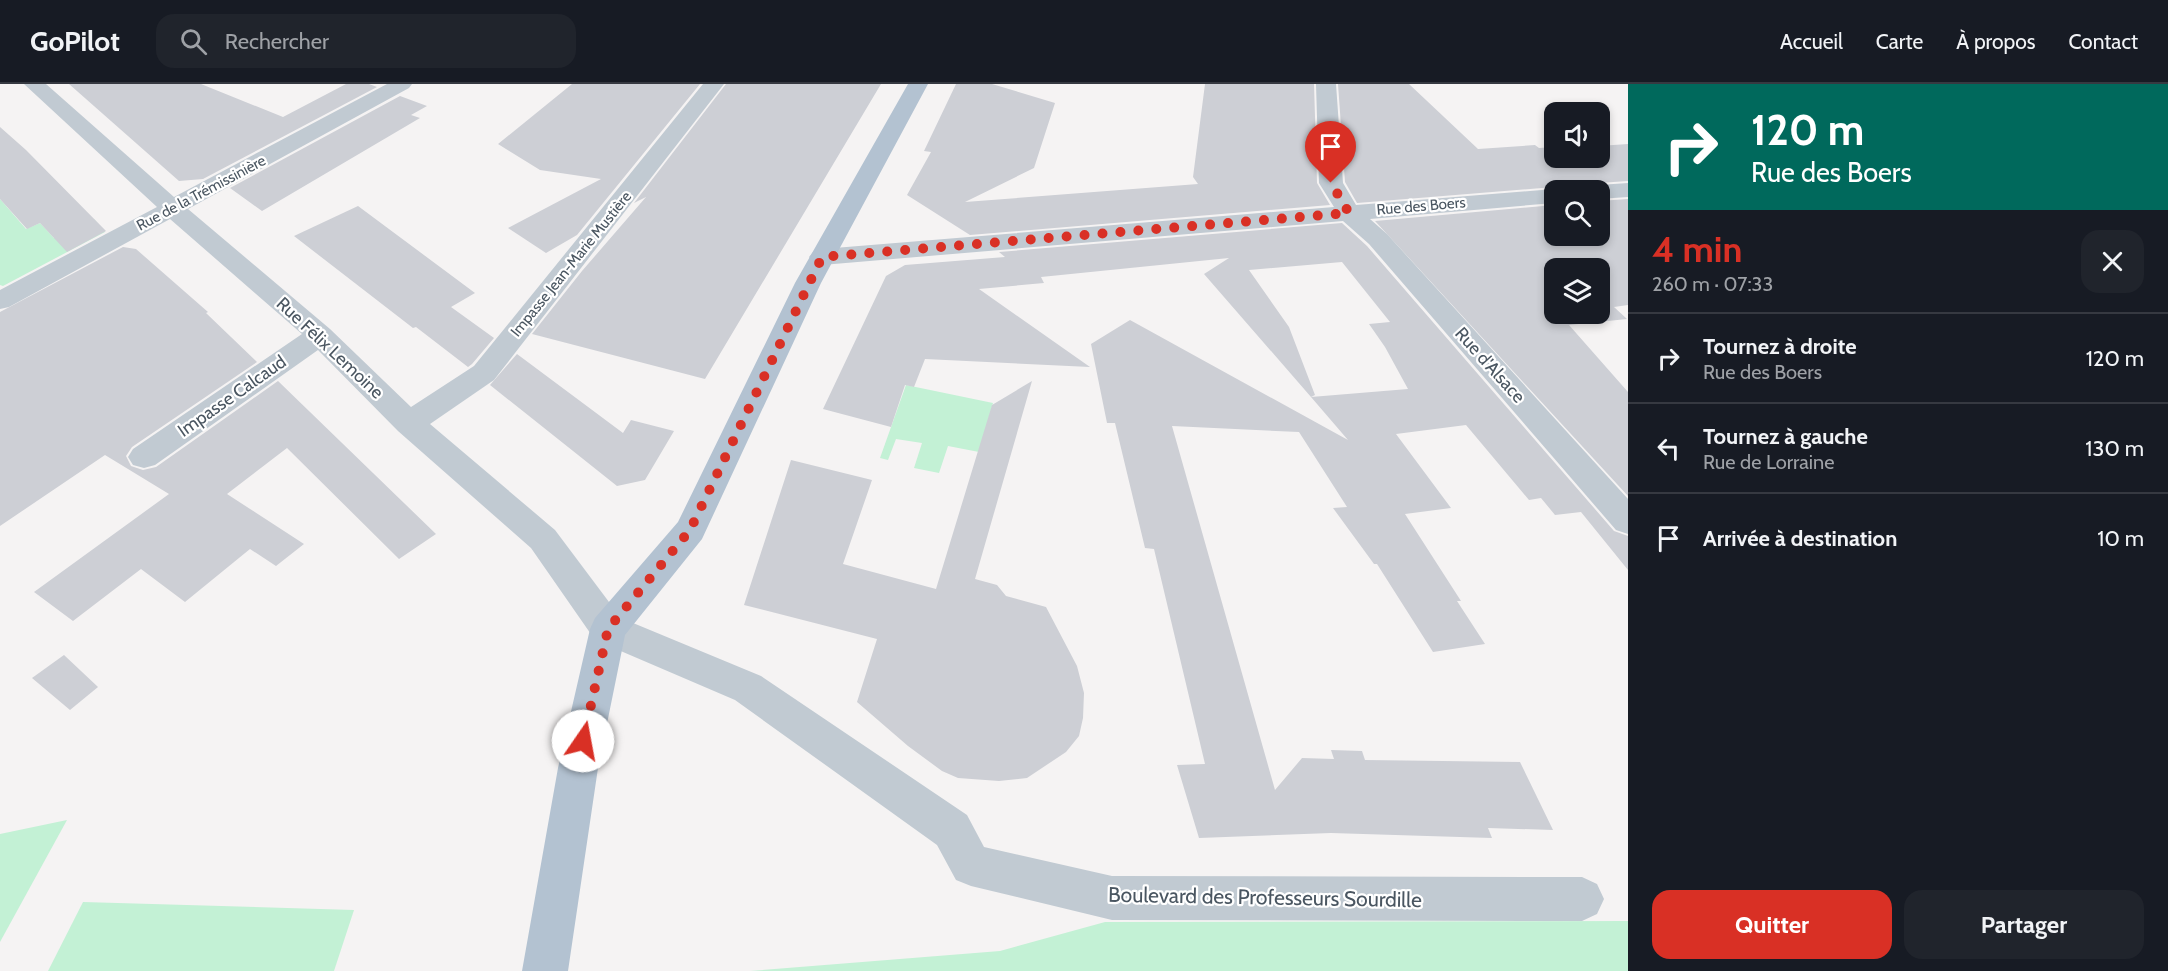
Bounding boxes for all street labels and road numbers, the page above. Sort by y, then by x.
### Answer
street label: Rue de la Trémissinière [133,151,269,235]
street label: Impasse Jean-Marie Mustière [507,188,635,340]
street label: Rue des Boers [1376,193,1466,219]
street label: Rue Félix Lemoine [272,293,388,403]
street label: Rue d'Alsace [1450,323,1530,407]
street label: Impasse Calcaud [174,351,290,441]
street label: Boulevard des Professeurs Sourdille [1108,882,1422,912]

